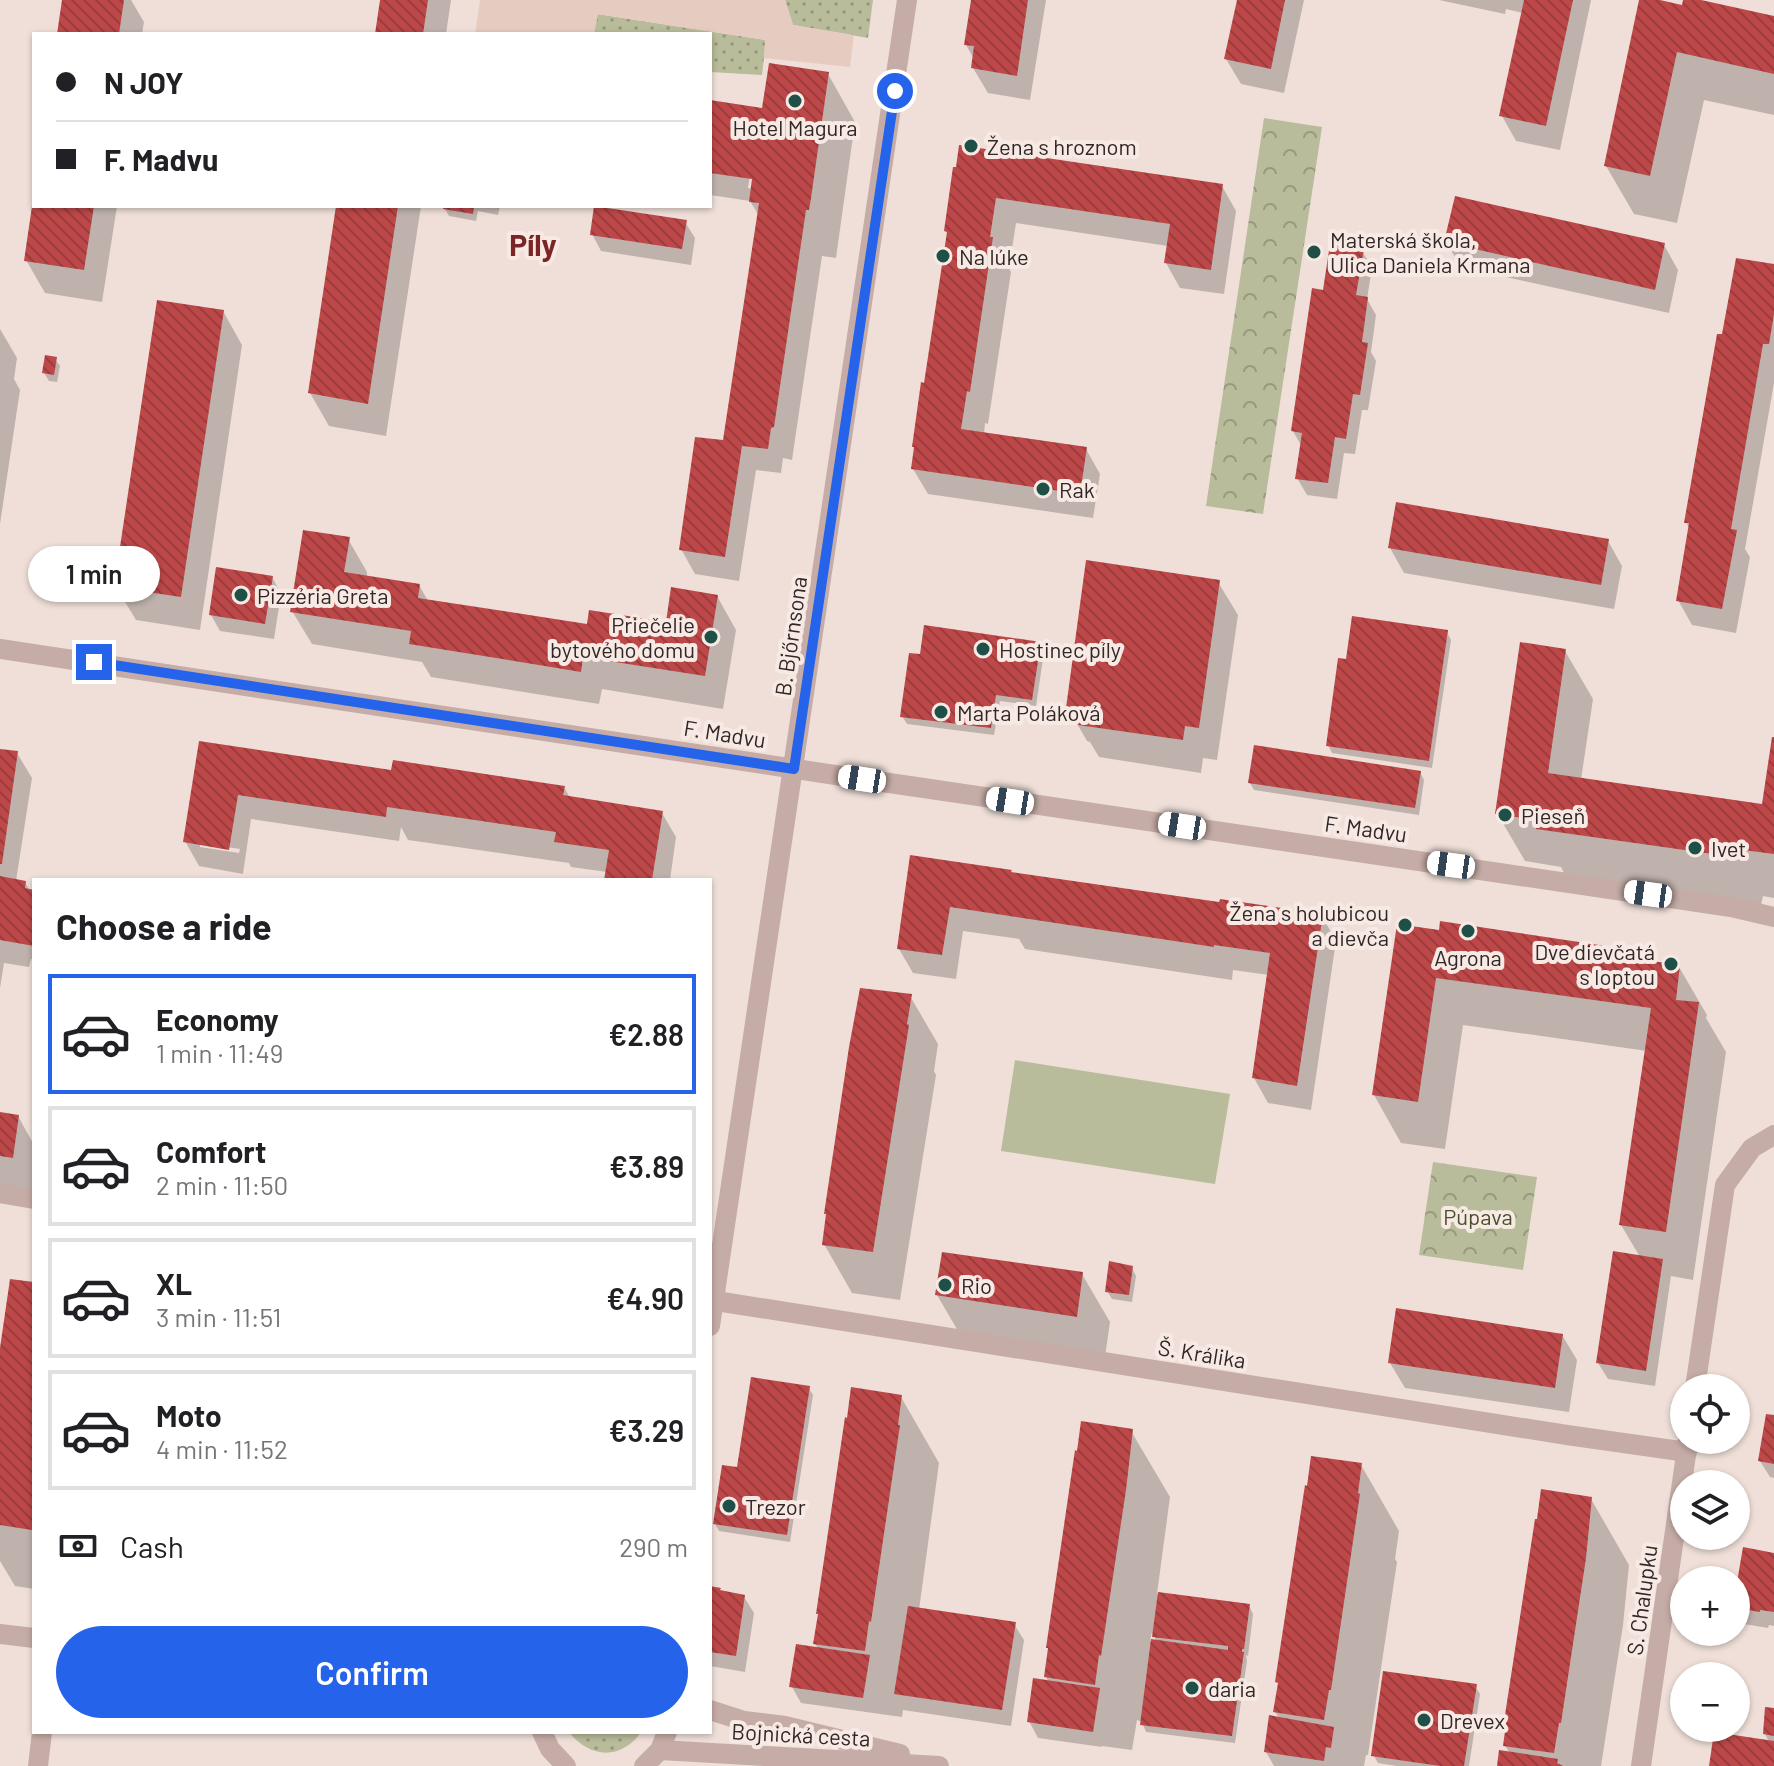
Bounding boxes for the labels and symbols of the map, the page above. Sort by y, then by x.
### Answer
route start [877,73,913,109]
marker: Hotel Magura [786,92,804,110]
place label: Hotel Magura [733,114,857,140]
place label: Žena s hroznom [987,133,1137,159]
marker: Žena s hroznom [962,137,980,155]
district label: Píly [509,226,557,262]
place label: Materská škola, Ulica Daniela Krmana [1330,226,1531,277]
place label: Na lúke [959,243,1029,269]
marker: Materská škola, Ulica Daniela Krmana [1305,243,1323,261]
marker: Na lúke [934,247,952,265]
place label: Rak [1059,476,1095,502]
marker: Rak [1034,480,1052,498]
callout: 1 min [28,546,160,602]
street label: B. Bjőrnsona [769,575,811,697]
place label: Pizzéria Greta [257,582,388,608]
marker: Pizzéria Greta [232,586,250,604]
place label: Priečelie bytového domu [550,611,695,662]
marker: Priečelie bytového domu [702,628,720,646]
place label: Hostinec píly [999,636,1121,662]
marker: Hostinec píly [974,640,992,658]
route end [76,644,112,680]
place label: Marta Poláková [957,699,1100,725]
marker: Marta Poláková [932,703,950,721]
street label: F. Madvu [682,714,768,752]
car [836,763,888,795]
car [984,785,1036,817]
place label: Pieseň [1521,802,1585,828]
marker: Pieseň [1496,806,1514,824]
street label: F. Madvu [1323,809,1409,847]
car [1156,810,1208,842]
place label: Ivet [1711,835,1746,861]
marker: Ivet [1686,839,1704,857]
car [1426,850,1476,880]
car [1623,879,1673,909]
place label: Žena s holubicou a dievča [1229,899,1389,950]
marker: Žena s holubicou a dievča [1396,916,1414,934]
marker: Agrona [1459,922,1477,940]
place label: Dve dievčatá s loptou [1534,938,1655,989]
place label: Agrona [1434,944,1502,970]
marker: Dve dievčatá s loptou [1662,955,1680,973]
park label: Púpava [1443,1203,1513,1229]
place label: Rio [961,1272,992,1298]
marker: Rio [936,1276,954,1294]
street label: Š. Králika [1156,1333,1248,1373]
place label: Trezor [745,1493,806,1519]
marker: Trezor [720,1497,738,1515]
street label: S. Chalupku [1620,1543,1662,1657]
place label: daria [1208,1675,1256,1701]
marker: daria [1183,1679,1201,1697]
place label: Drevex [1440,1707,1505,1733]
marker: Drevex [1415,1711,1433,1729]
street label: Bojnická cesta [731,1717,871,1751]

